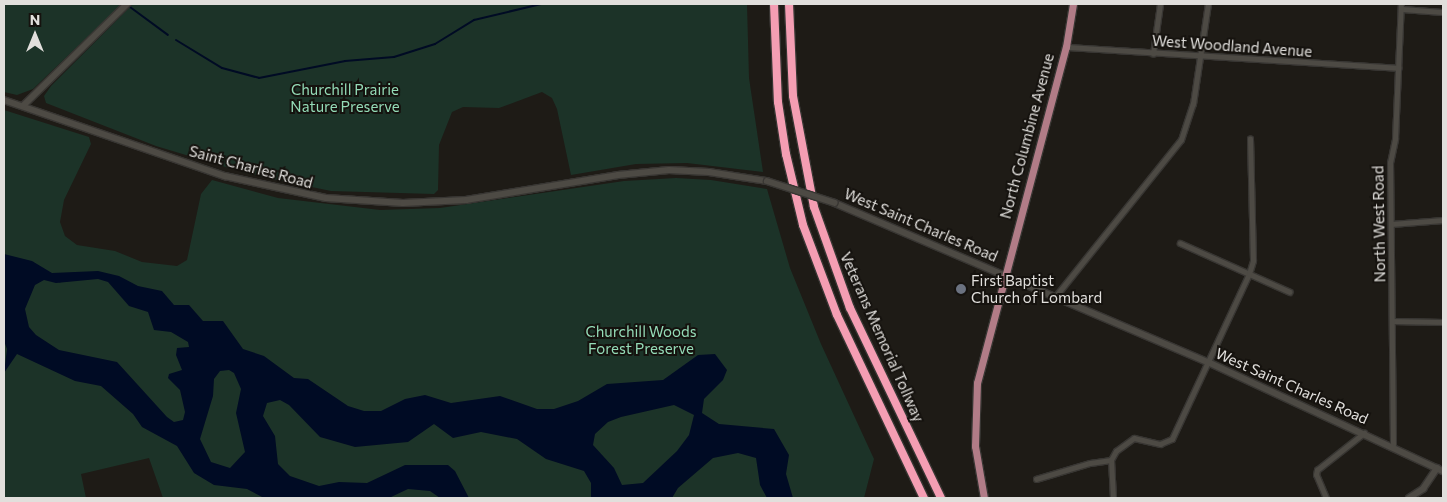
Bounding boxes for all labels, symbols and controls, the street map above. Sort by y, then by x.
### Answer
north arrow [10,10,60,60]
text: N [30,11,40,28]
street label: West Woodland Avenue [1151,31,1313,61]
street label: North Columbine Avenue [996,51,1058,221]
park label: Churchill Prairie Nature Preserve [290,80,400,115]
street label: Saint Charles Road [187,142,315,192]
street label: North West Road [1369,165,1389,283]
street label: West Saint Charles Road [841,184,1001,266]
street label: Veterans Memorial Tollway [836,249,928,425]
place label: First Baptist Church of Lombard [971,271,1102,306]
marker: First Baptist Church of Lombard [955,283,967,295]
park label: Churchill Woods Forest Preserve [585,322,697,357]
street label: West Saint Charles Road [1213,344,1371,428]

